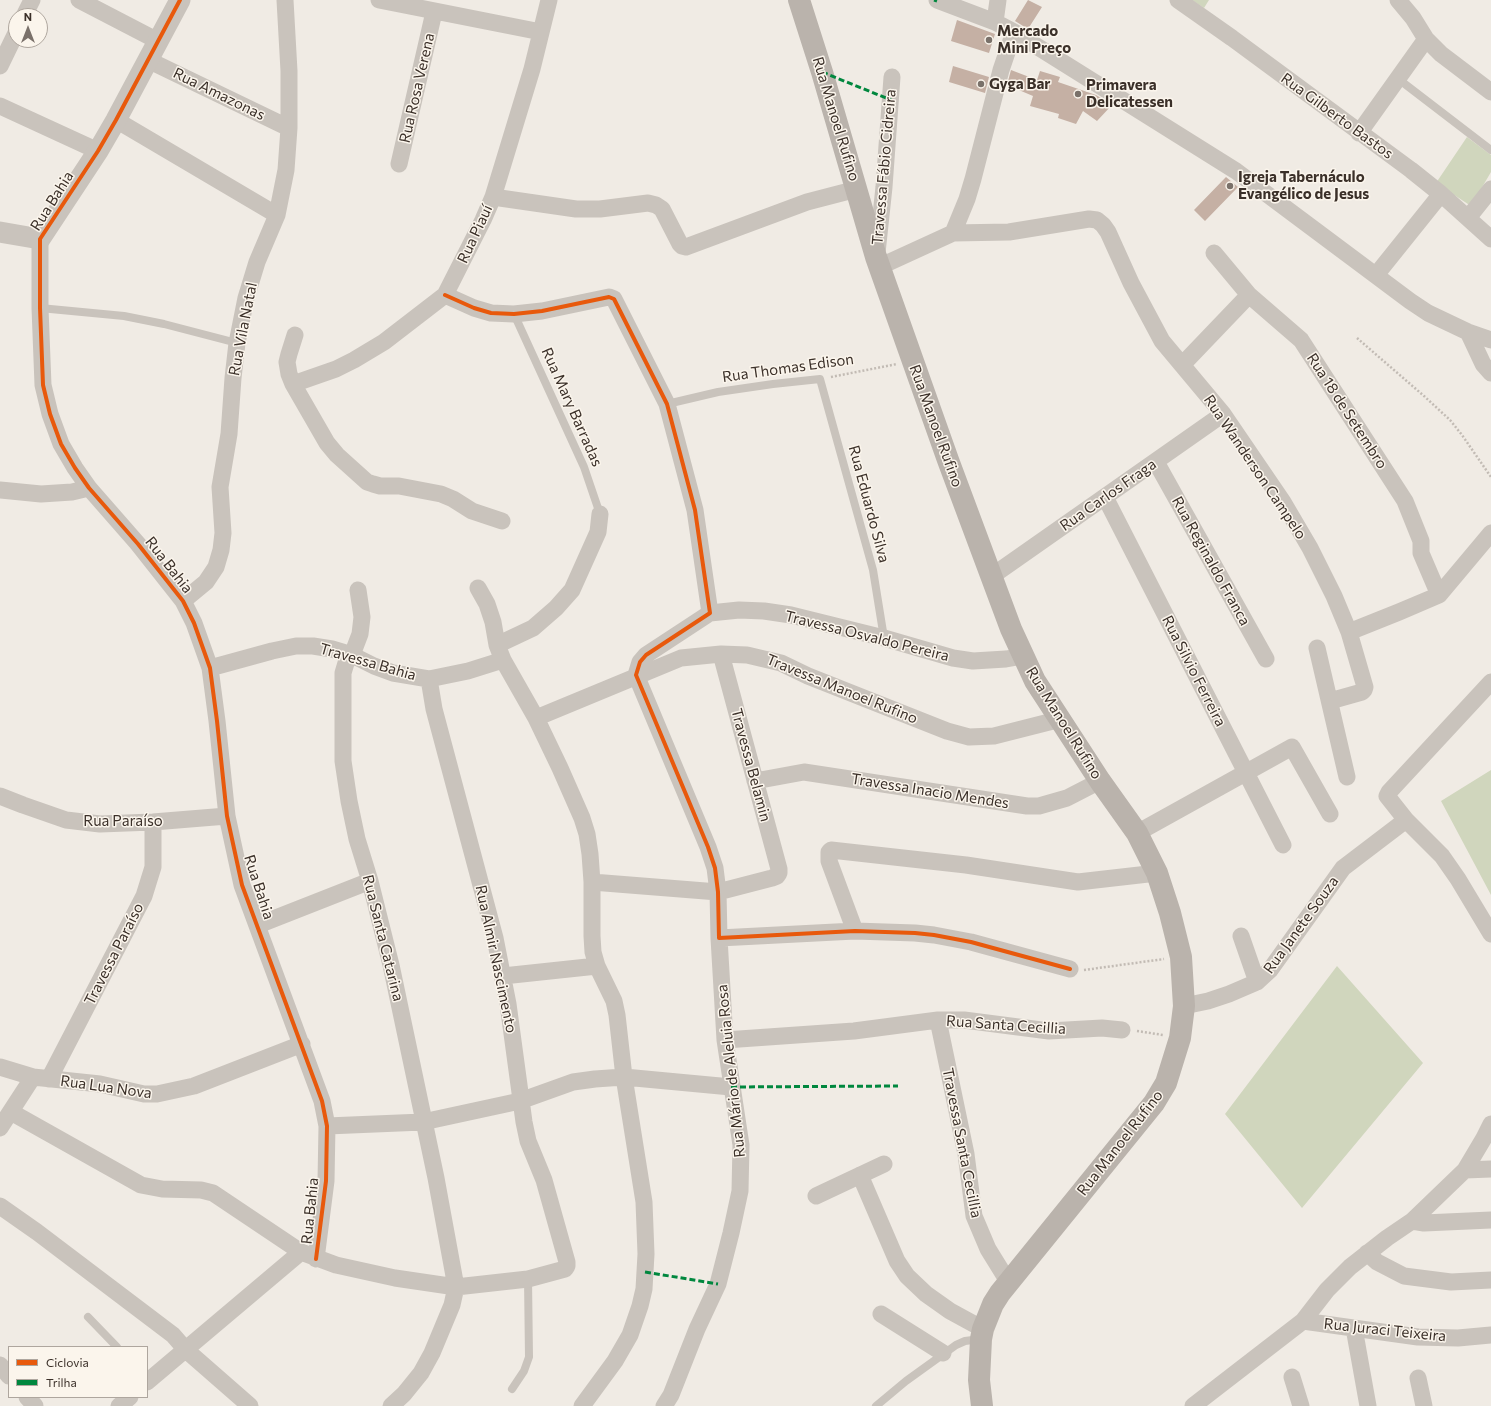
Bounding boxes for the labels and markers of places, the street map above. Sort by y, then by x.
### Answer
place label: Mercado Mini Preço [997,22,1071,57]
marker: Mercado Mini Preço [984,35,994,45]
place label: Gyga Bar [989,75,1051,93]
place label: Primavera Delicatessen [1086,76,1173,111]
marker: Gyga Bar [976,79,986,89]
marker: Primavera Delicatessen [1073,89,1083,99]
place label: Igreja Tabernáculo Evangélico de Jesus [1238,168,1369,203]
marker: Igreja Tabernáculo Evangélico de Jesus [1225,181,1235,191]

